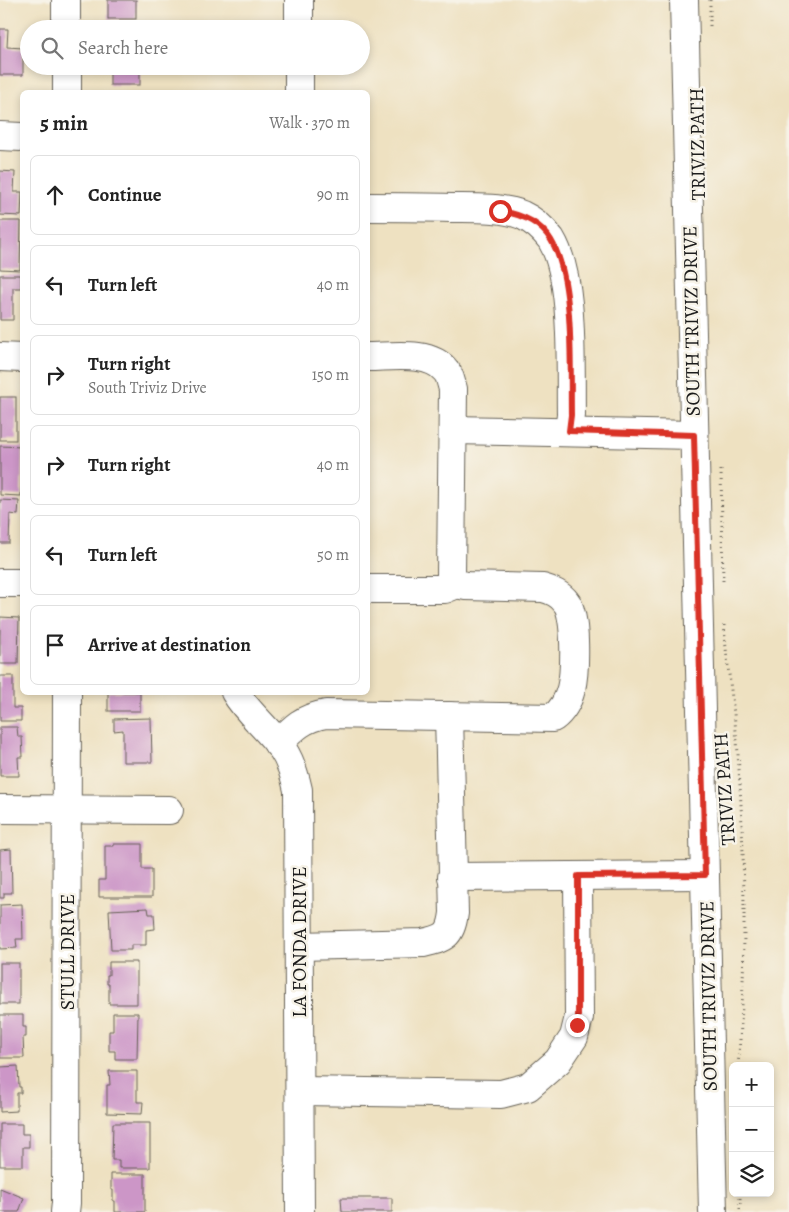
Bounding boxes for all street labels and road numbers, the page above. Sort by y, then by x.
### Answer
street label: TRIVIZ PATH [683,87,712,201]
street label: SOUTH TRIVIZ DRIVE [676,225,707,417]
street label: TRIVIZ PATH [707,732,742,846]
street label: LA FONDA DRIVE [286,866,313,1018]
street label: STULL DRIVE [54,894,81,1010]
street label: SOUTH TRIVIZ DRIVE [693,900,724,1092]

